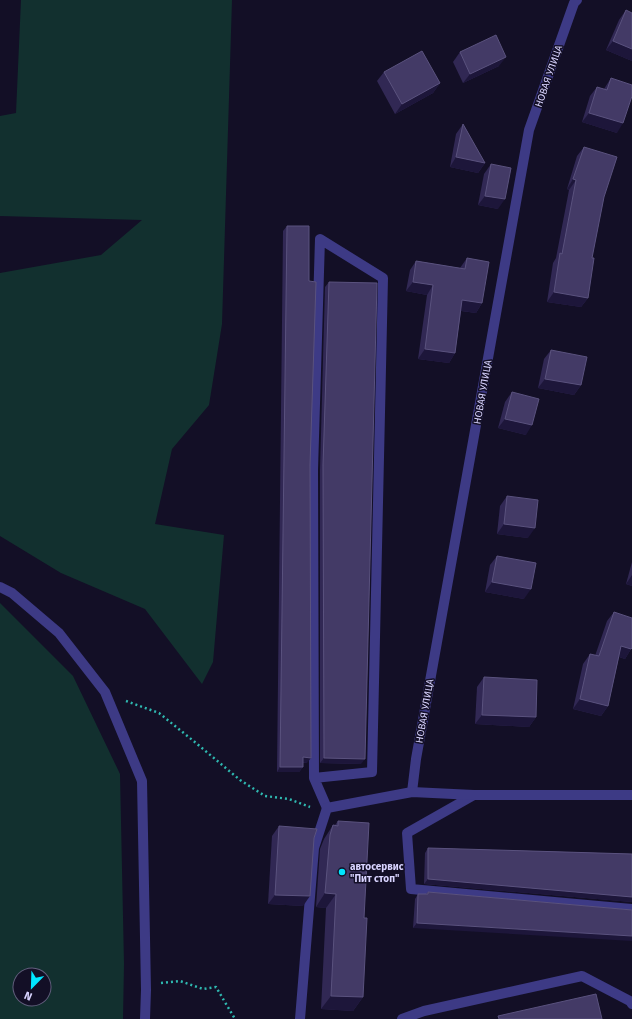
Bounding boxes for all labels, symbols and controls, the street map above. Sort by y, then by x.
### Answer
street label: НОВАЯ УЛИЦА [533,43,565,109]
street label: НОВАЯ УЛИЦА [471,359,495,425]
street label: НОВАЯ УЛИЦА [413,678,437,744]
place label: автосервис "Пит стоп" [350,861,404,885]
marker: автосервис "Пит стоп" [337,867,347,877]
north arrow [12,967,52,1007]
text: N [22,988,34,1003]

